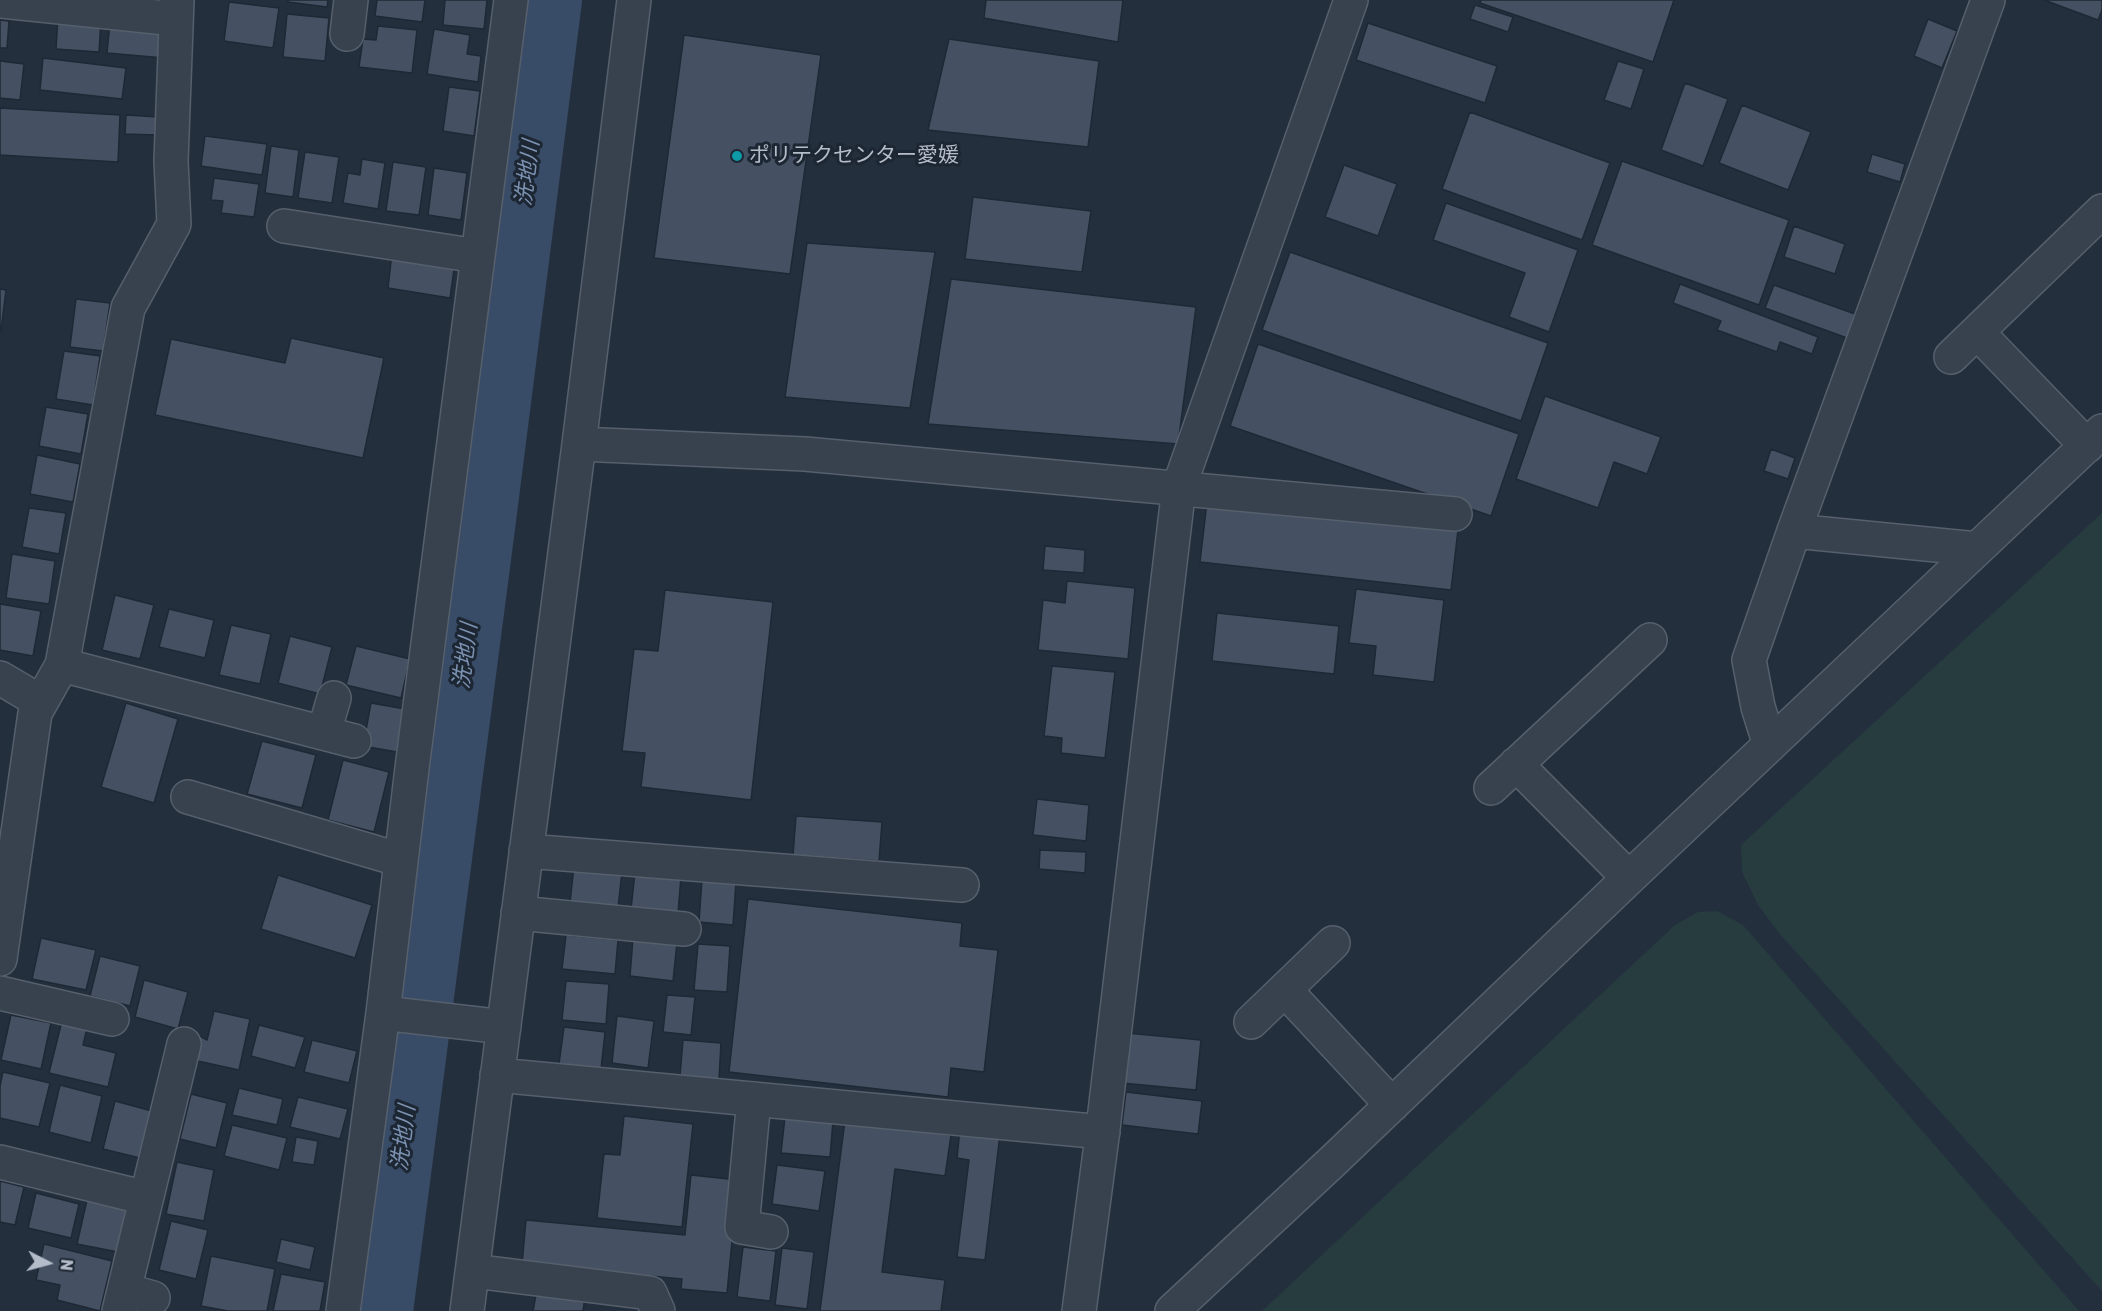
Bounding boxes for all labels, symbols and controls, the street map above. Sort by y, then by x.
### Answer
water label: 洗地川 [511,139,545,207]
place label: ポリテクセンター愛媛 [749,143,959,169]
marker: ポリテクセンター愛媛 [730,149,744,163]
water label: 洗地川 [449,622,483,690]
water label: 洗地川 [387,1104,421,1172]
north arrow [18,1233,78,1293]
text: N [56,1258,76,1272]

